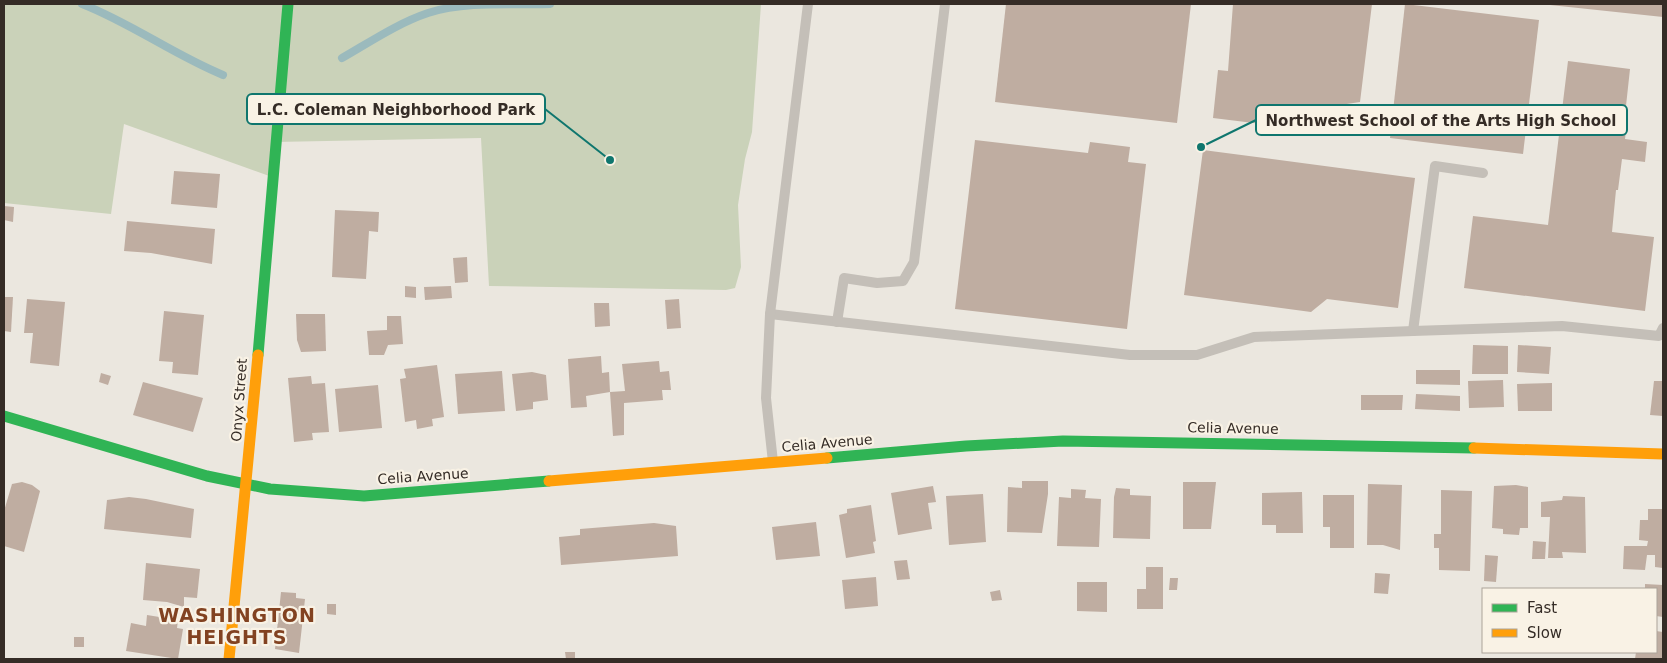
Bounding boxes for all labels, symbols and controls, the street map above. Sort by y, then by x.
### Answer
callout: L.C. Coleman Neighborhood Park [247,94,545,124]
text: L.C. Coleman Neighborhood Park [257,101,536,119]
callout: Northwest School of the Arts High School [1256,105,1627,135]
text: Northwest School of the Arts High School [1266,112,1616,130]
street label: Onyx Street [228,357,250,442]
street label: Celia Avenue [1187,419,1279,437]
street label: Celia Avenue [781,431,873,455]
street label: Celia Avenue [377,465,469,487]
legend [1482,588,1657,653]
text: Fast [1527,599,1557,617]
district label: WASHINGTON HEIGHTS [158,604,316,648]
text: Slow [1527,624,1562,642]

